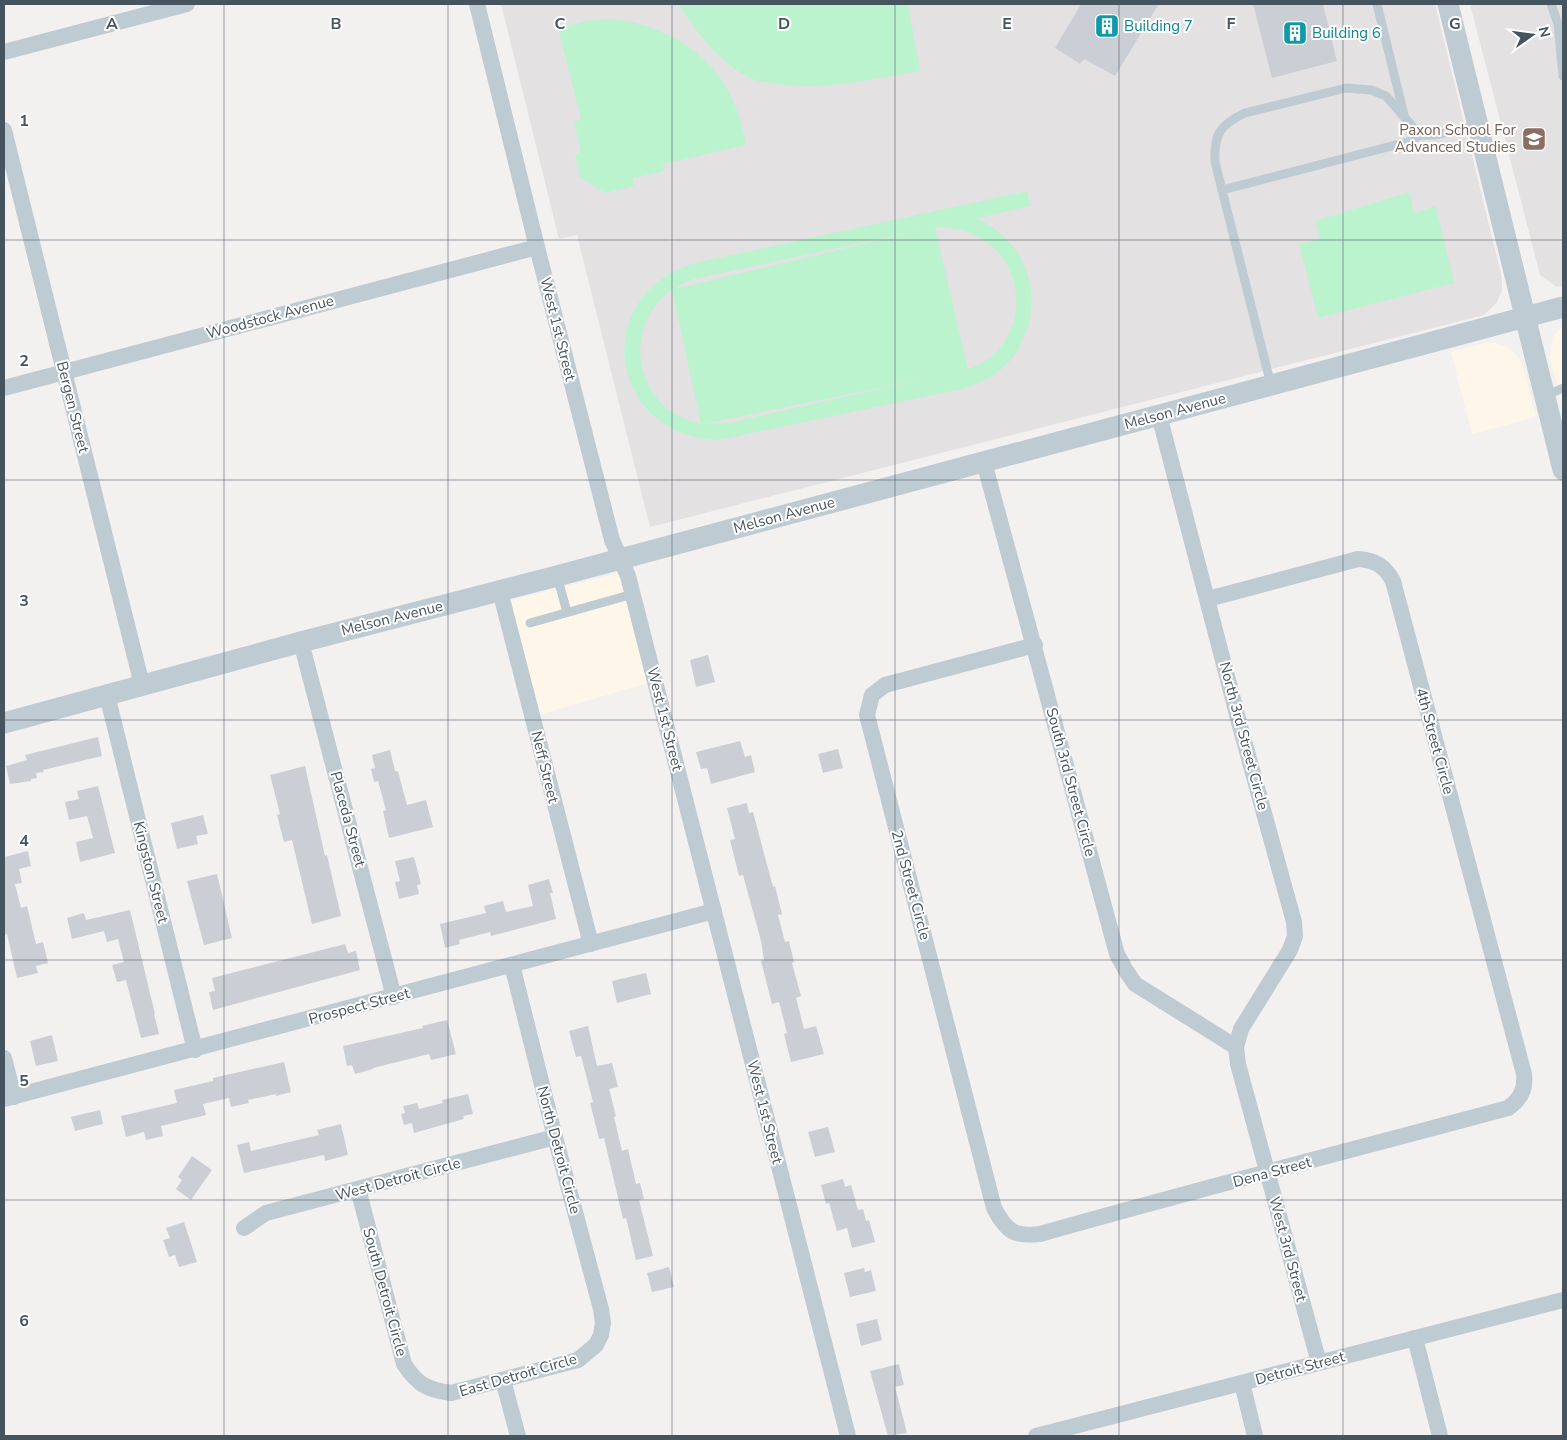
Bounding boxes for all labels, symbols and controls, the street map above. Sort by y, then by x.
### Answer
north arrow [1507,10,1557,60]
text: A [106,13,118,35]
text: B [330,13,342,35]
text: C [555,13,566,35]
text: D [778,13,790,35]
text: E [1002,13,1012,35]
building icon: Building 7 [1094,13,1120,39]
text: F [1227,13,1236,35]
text: G [1449,13,1461,35]
place label: Building 7 [1124,16,1193,36]
building icon: Building 6 [1282,20,1308,46]
place label: Building 6 [1312,23,1381,43]
text: N [1534,25,1555,39]
text: 1 [19,110,29,132]
place label: Paxon School For Advanced Studies [1395,120,1517,157]
school or university icon: Paxon School For Advanced Studies [1521,126,1547,152]
street label: West 1st Street [535,275,581,384]
street label: Woodstock Avenue [204,290,336,344]
text: 2 [19,350,29,372]
street label: Bergen Street [52,359,94,455]
street label: Melson Avenue [1122,388,1228,434]
street label: Melson Avenue [731,492,837,538]
text: 3 [19,590,29,612]
street label: Melson Avenue [339,596,445,640]
street label: North 3rd Street Circle [1215,660,1273,812]
street label: West 1st Street [642,665,688,774]
street label: 4th Street Circle [1411,686,1459,797]
street label: South 3rd Street Circle [1041,705,1101,859]
street label: Neff Street [526,729,564,806]
street label: Placeda Street [326,769,371,870]
street label: Kingston Street [129,819,173,926]
street label: 2nd Street Circle [887,828,935,942]
text: 4 [19,830,29,852]
street label: Prospect Street [306,983,412,1029]
street label: West 1st Street [742,1058,788,1167]
text: 5 [19,1070,29,1092]
street label: North Detroit Circle [532,1084,586,1216]
street label: Dena Street [1231,1152,1314,1192]
street label: West Detroit Circle [333,1153,463,1205]
street label: West 3rd Street [1264,1194,1312,1304]
street label: South Detroit Circle [358,1226,412,1358]
text: 6 [19,1310,29,1332]
street label: Detroit Street [1253,1346,1347,1389]
street label: East Detroit Circle [457,1349,579,1401]

